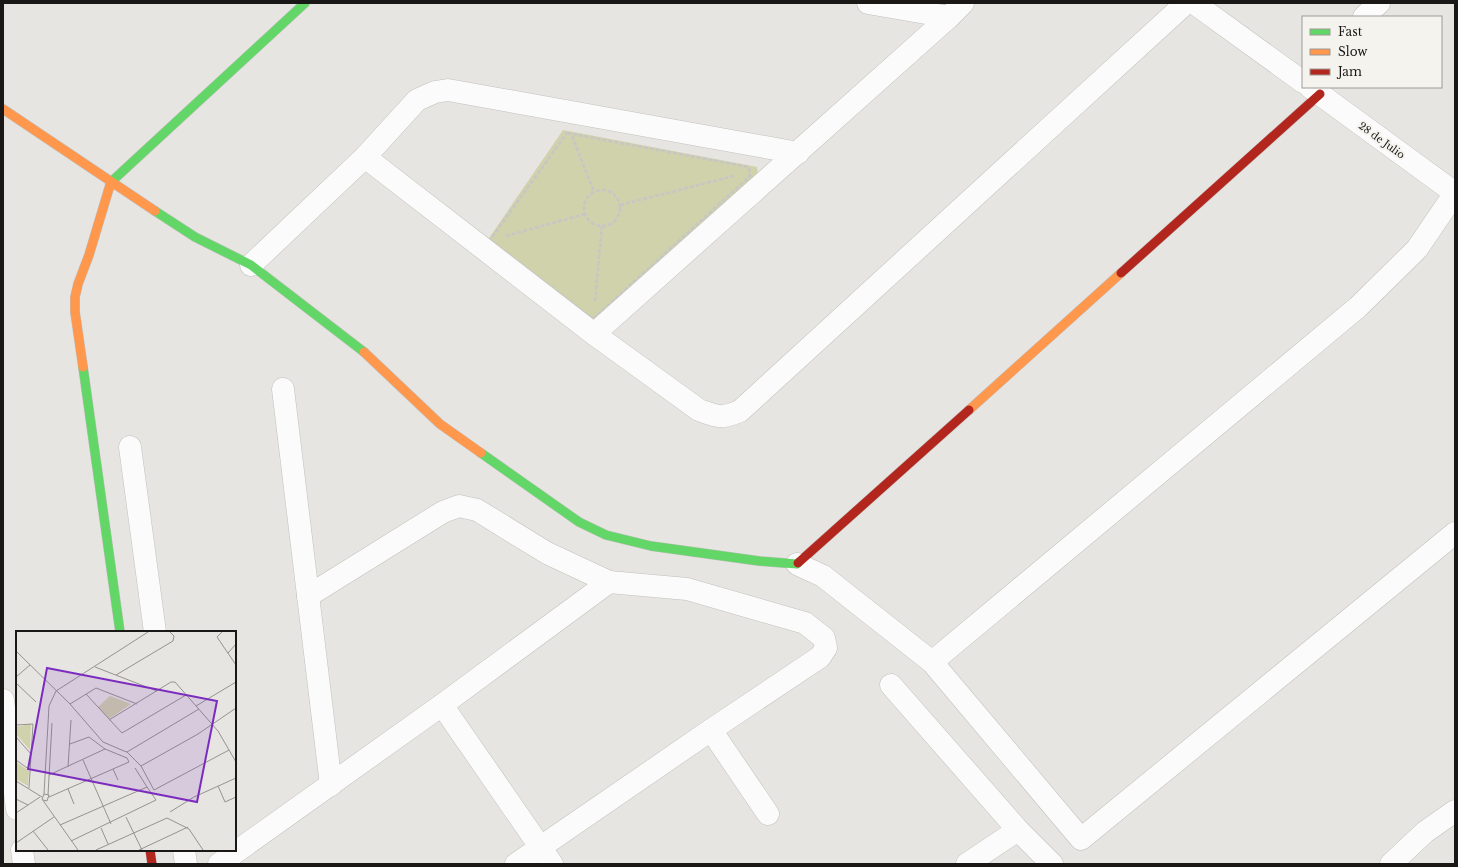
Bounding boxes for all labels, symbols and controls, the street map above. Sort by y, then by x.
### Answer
legend [1302,16,1442,88]
text: Fast [1338,24,1363,39]
text: Slow [1338,44,1368,59]
text: Jam [1336,64,1362,79]
street label: 28 de Julio [1356,119,1408,162]
inset map [16,631,236,851]

